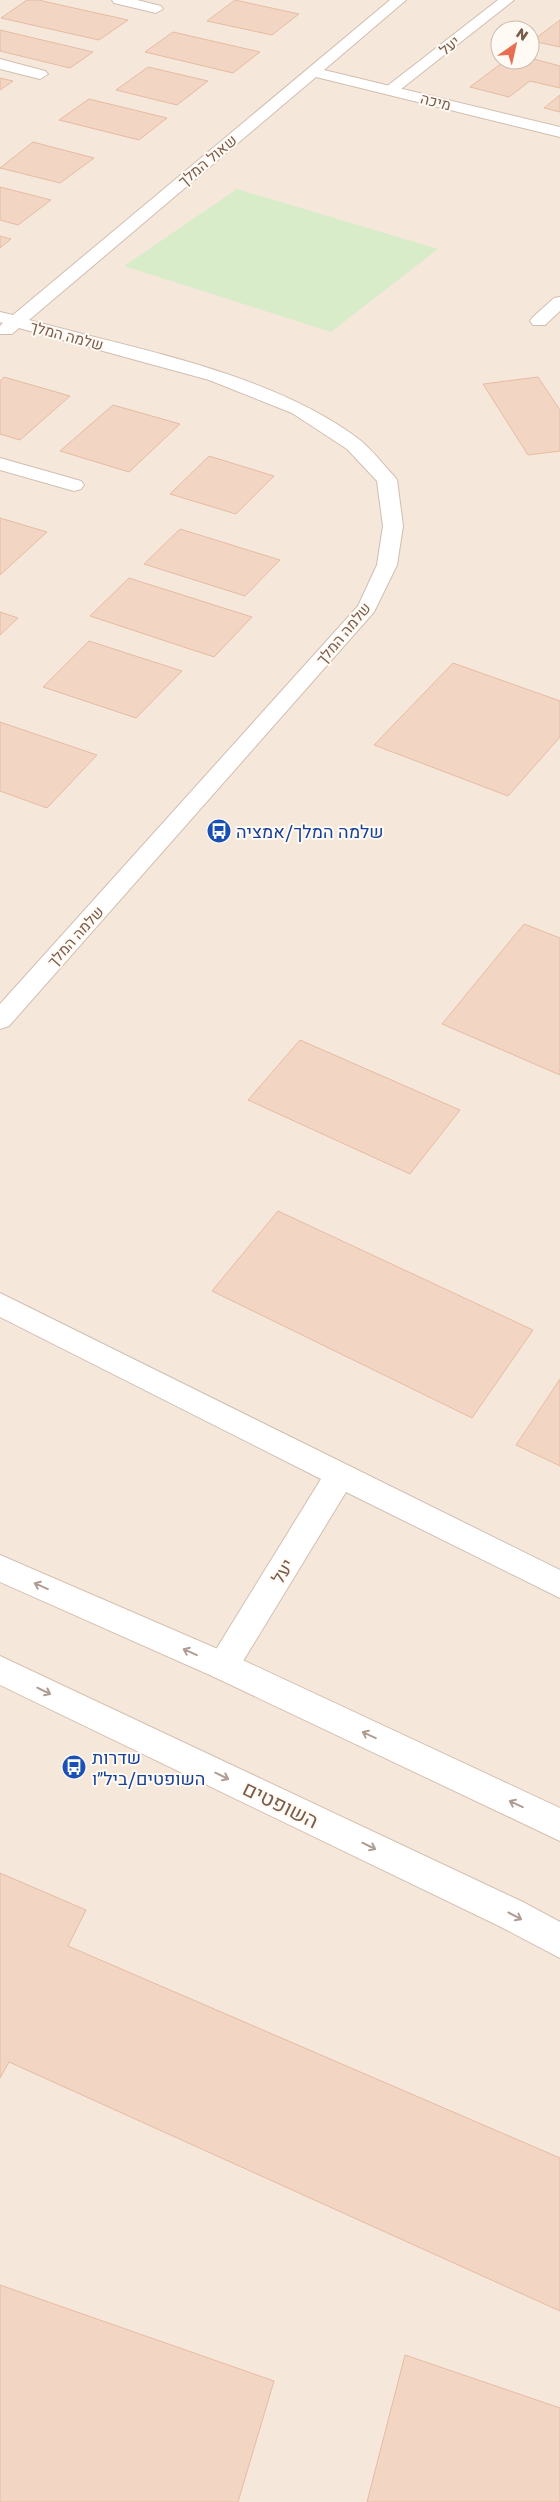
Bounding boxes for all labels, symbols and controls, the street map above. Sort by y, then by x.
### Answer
north arrow [490,20,540,70]
text: N [513,24,532,44]
street label: יעל [435,31,463,59]
street label: מיכה [419,89,453,113]
street label: שאול המלך [174,130,240,190]
street label: שלמה המלך [28,317,106,353]
street label: שלמה המלך [312,598,374,668]
bus stop icon: שלמה המלך/אמציה [206,818,232,844]
place label: שלמה המלך/אמציה [236,820,384,842]
street label: שלמה המלך [43,902,107,970]
street label: יעל [266,1555,298,1587]
one-way arrow [34,1581,49,1591]
one-way arrow [183,1646,198,1656]
one-way arrow [36,1687,51,1696]
one-way arrow [362,1730,377,1739]
place label: שדרות השופטים/ביל״ו [92,1746,205,1789]
bus stop icon: שדרות השופטים/ביל״ו [61,1754,87,1780]
one-way arrow [214,1772,229,1781]
street label: השופטים [239,1775,323,1833]
one-way arrow [509,1799,524,1809]
one-way arrow [361,1842,376,1851]
one-way arrow [508,1911,523,1921]

